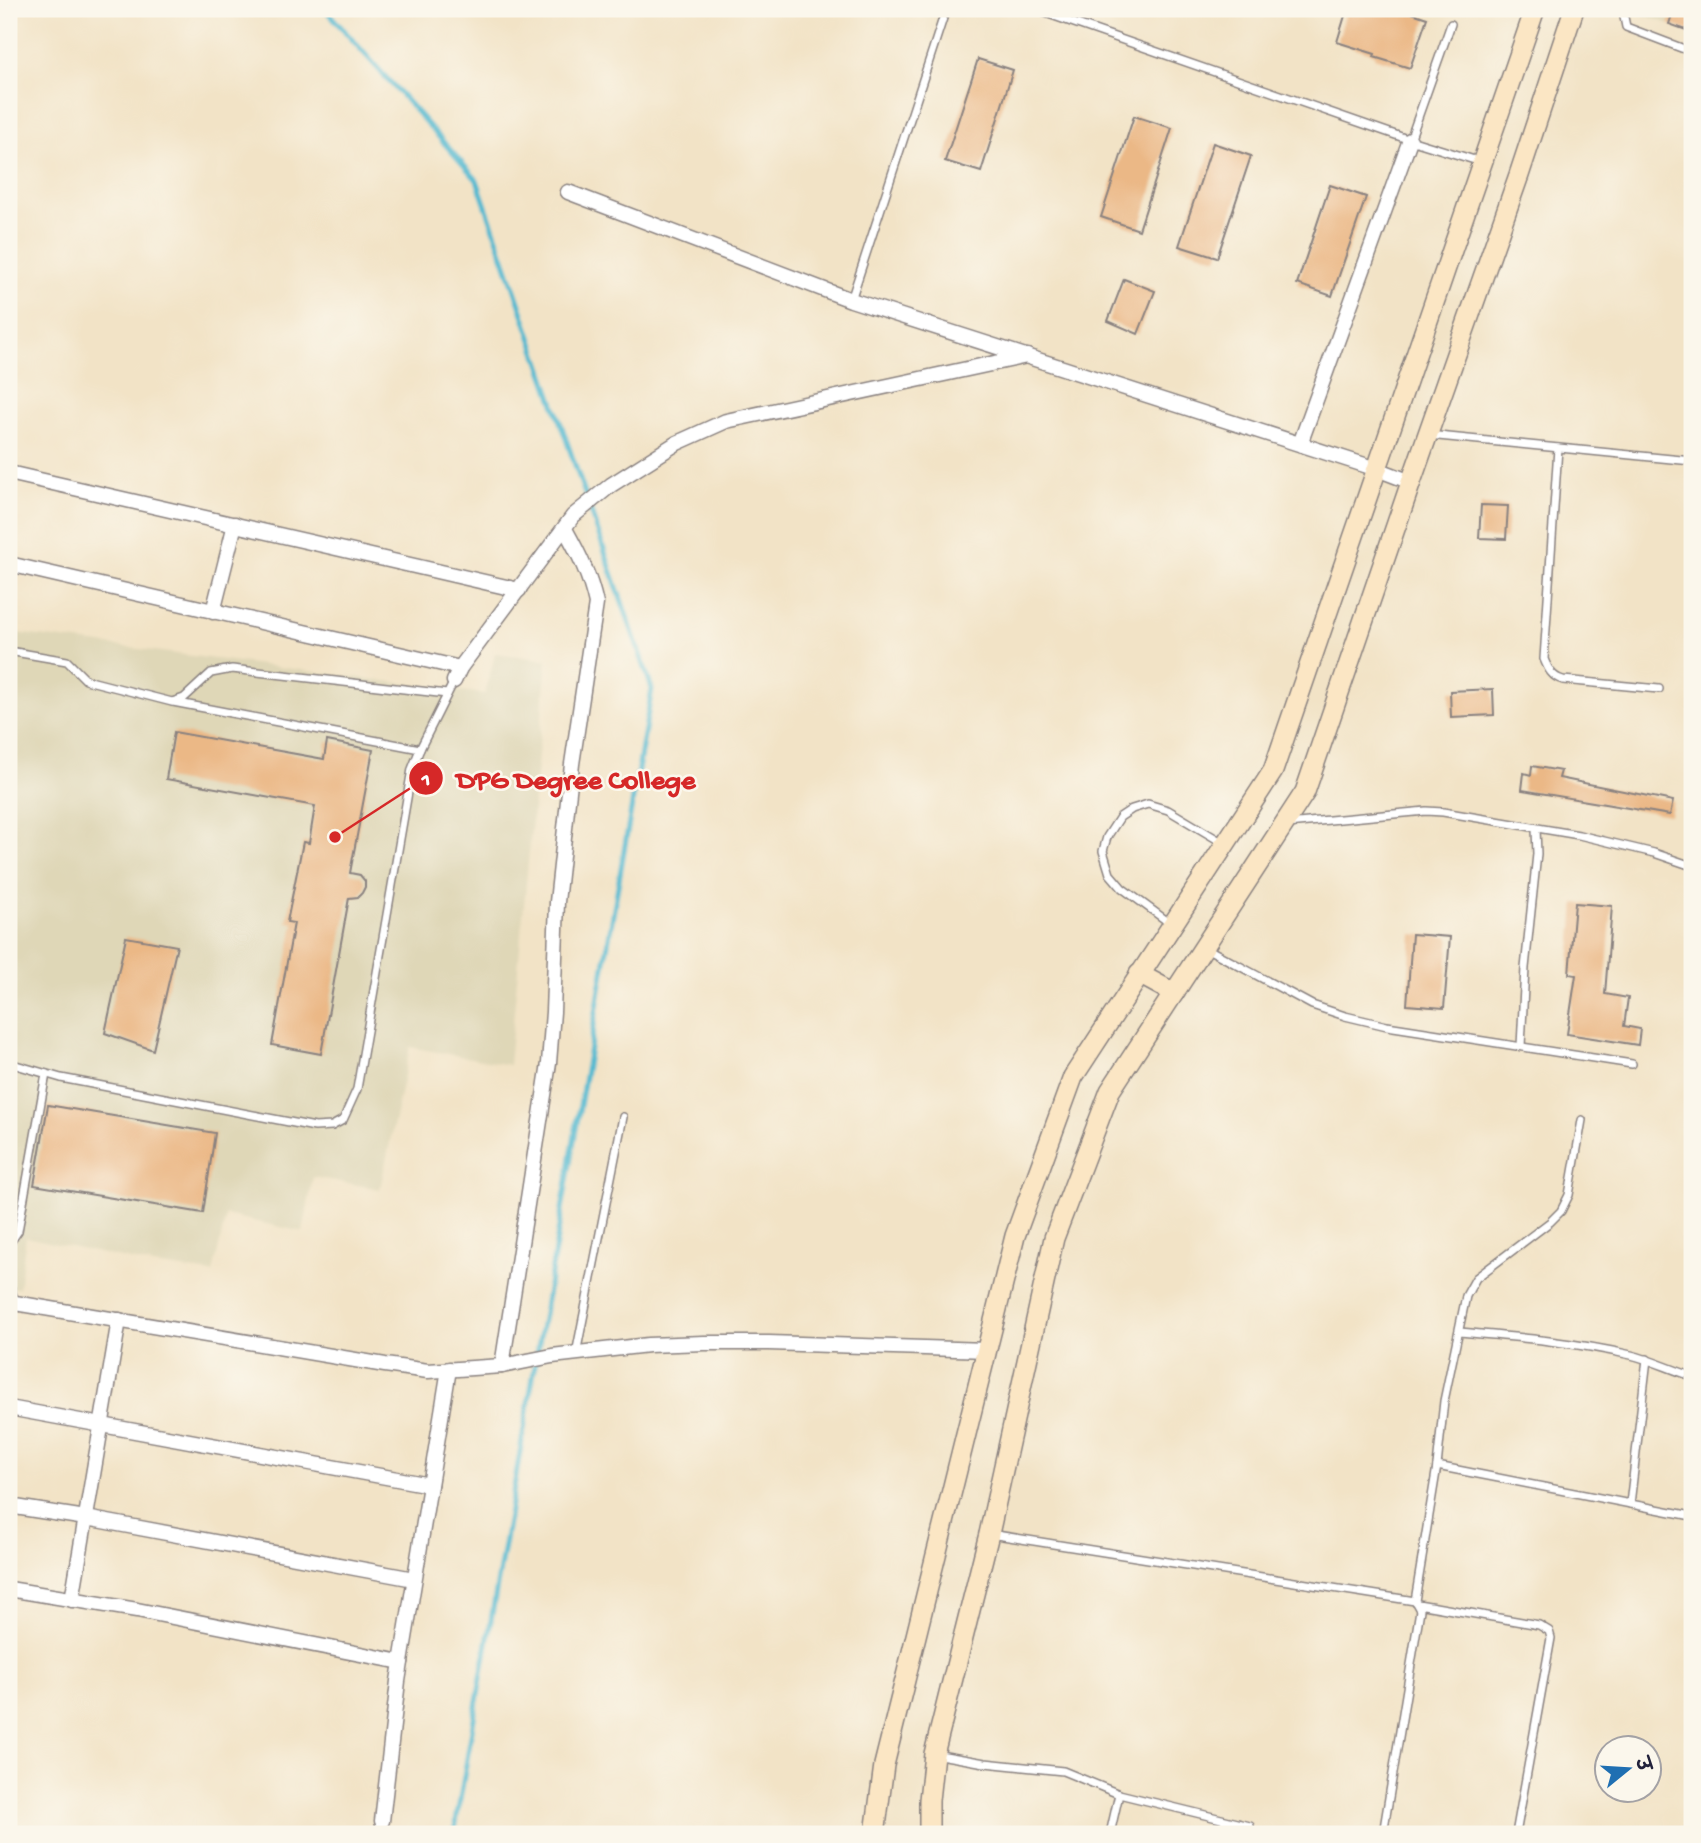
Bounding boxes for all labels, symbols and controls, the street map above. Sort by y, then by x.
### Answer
callout: DPG Degree College [408,753,710,802]
text: DPG Degree College [454,766,697,799]
text: 1 [421,769,430,794]
north arrow [1592,1734,1662,1804]
text: उ [1627,1753,1654,1777]

